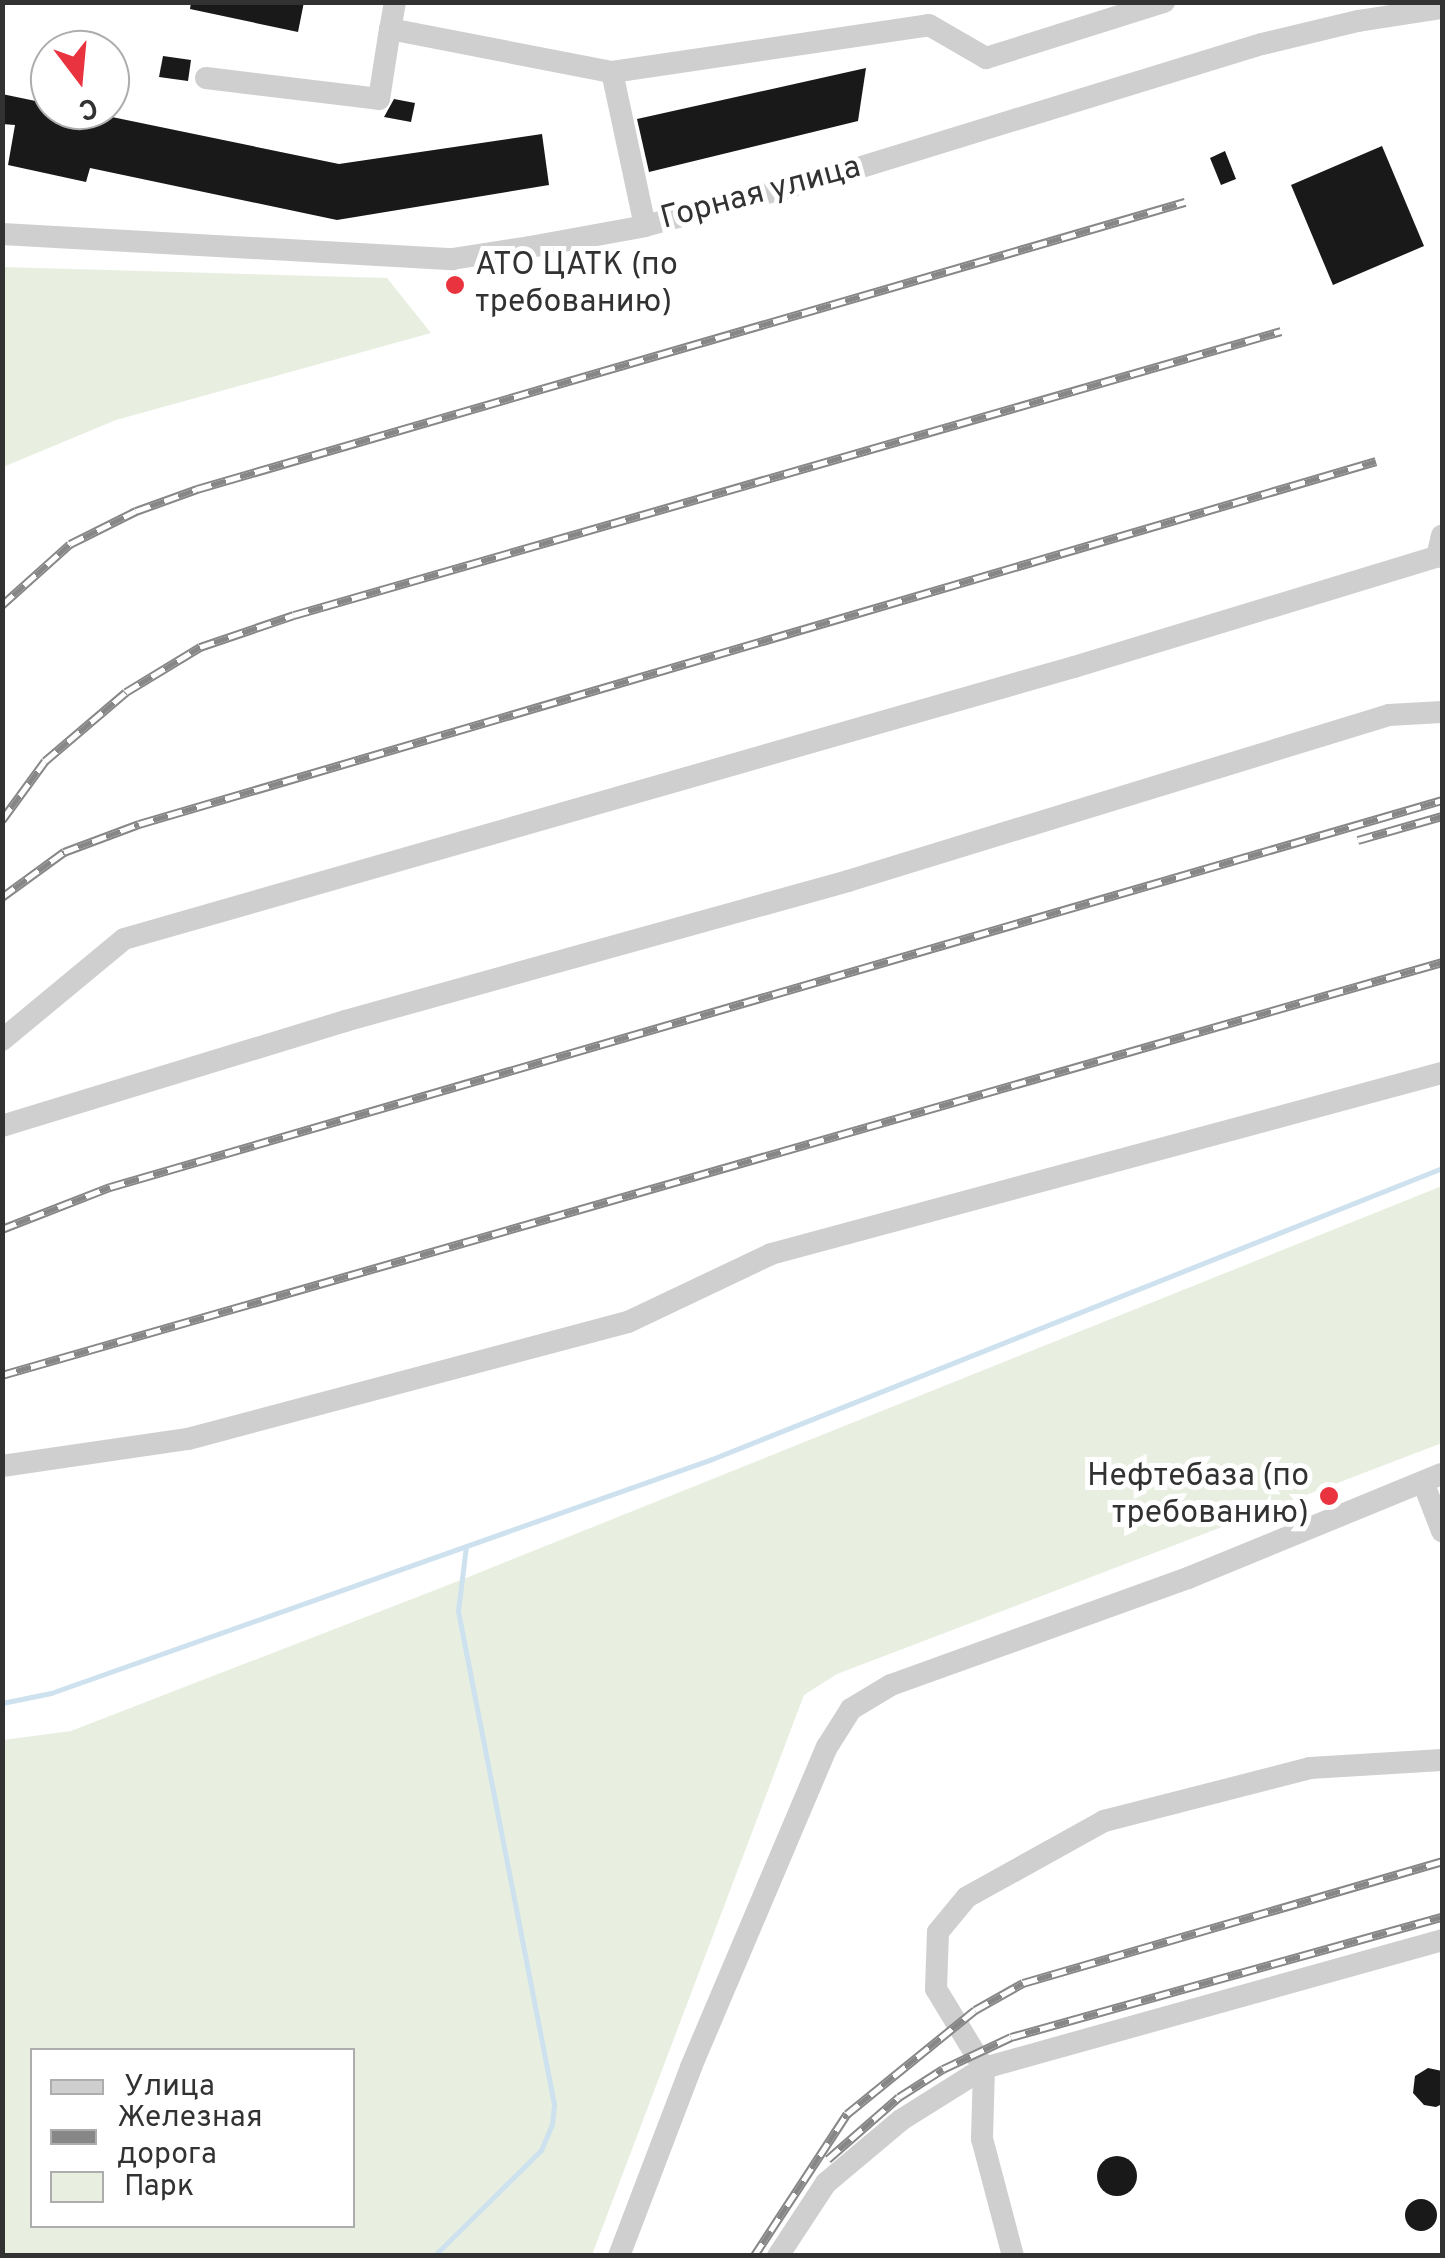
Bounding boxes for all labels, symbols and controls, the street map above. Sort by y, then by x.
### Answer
north arrow [30,30,130,130]
text: С [74,87,101,127]
street label: Горная улица [657,149,865,239]
place label: АТО ЦАТК (по требованию) [475,248,678,323]
marker: АТО ЦАТК (по требованию) [444,274,466,296]
place label: Нефтебаза (по требованию) [1087,1459,1309,1534]
marker: Нефтебаза (по требованию) [1318,1485,1340,1507]
legend [30,2048,355,2228]
text: Улица [124,2069,215,2106]
text: Железная дорога [117,2100,263,2174]
text: Парк [124,2169,194,2206]

